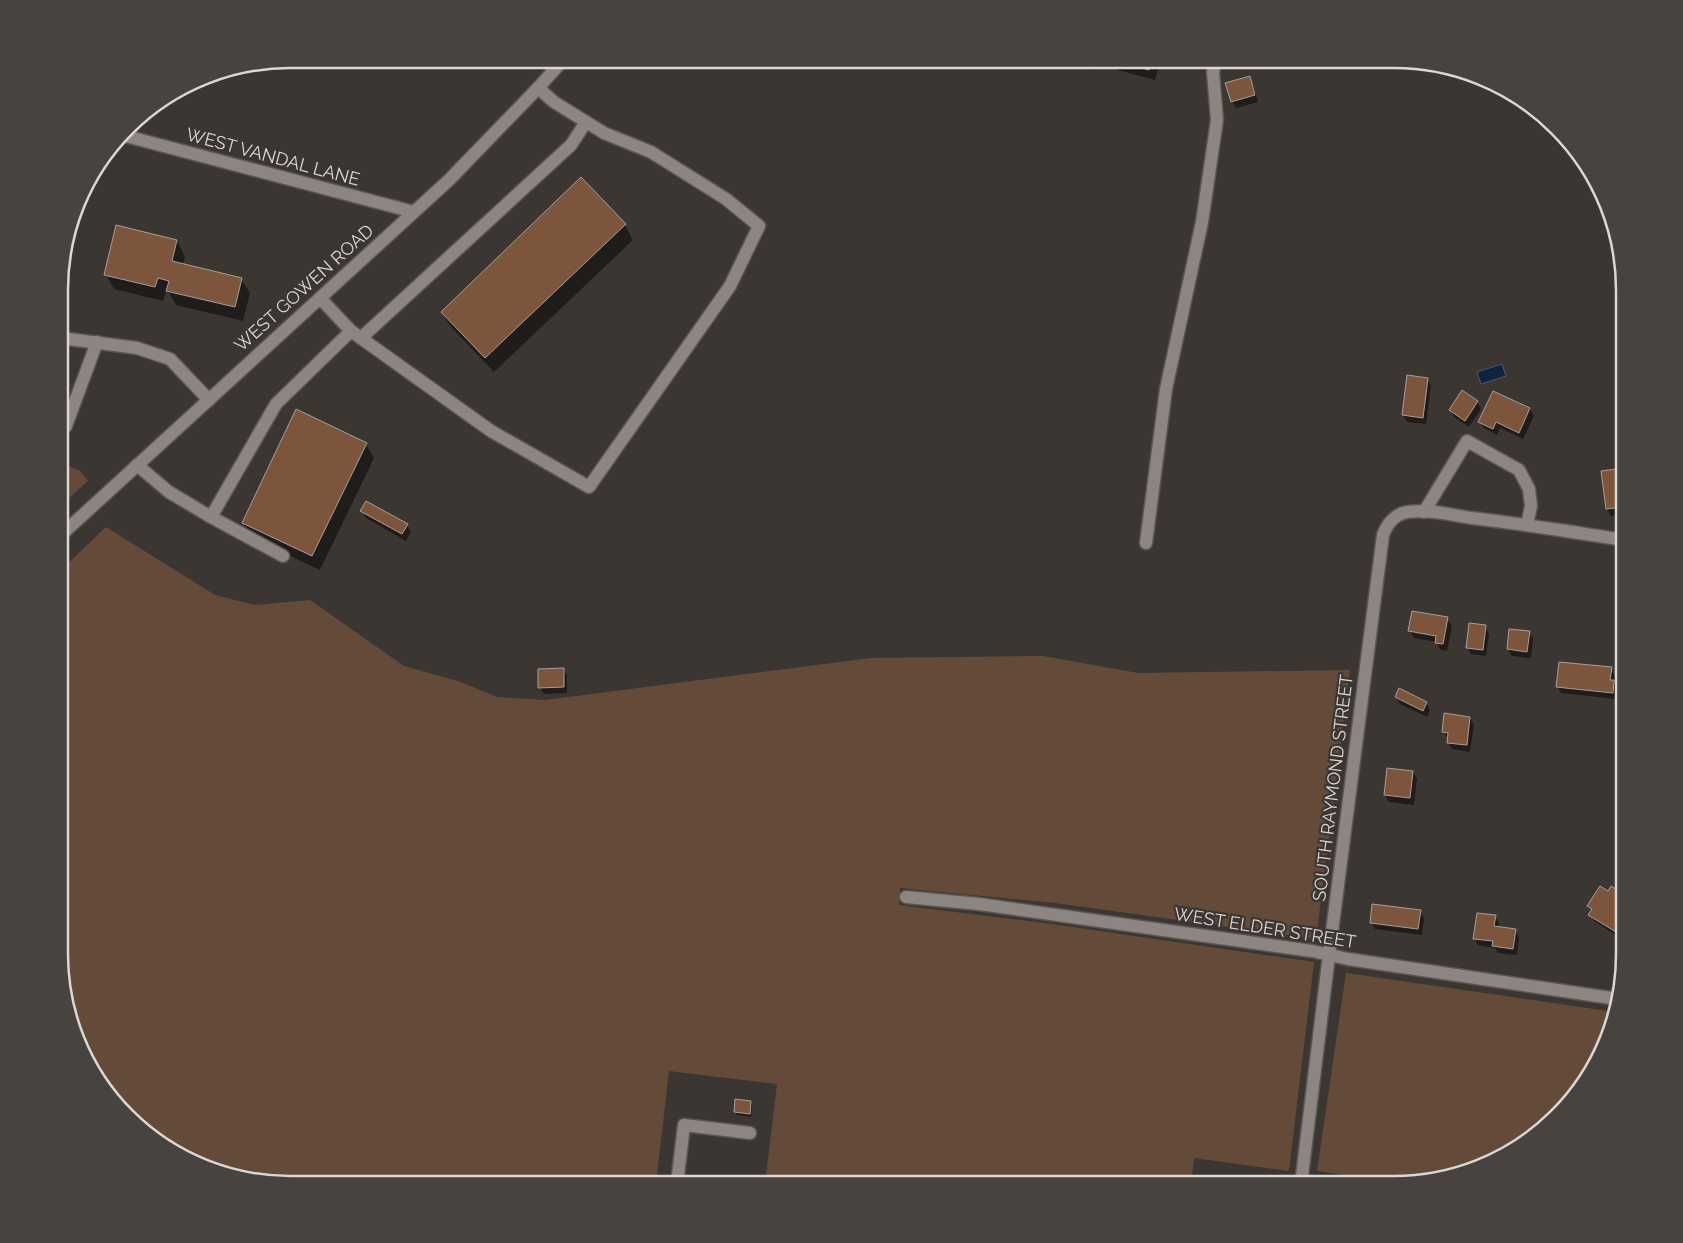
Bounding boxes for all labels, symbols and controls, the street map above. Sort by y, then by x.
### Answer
street label: WEST VANDAL LANE [184,123,362,190]
street label: WEST GOWEN ROAD [230,220,378,356]
street label: SOUTH RAYMOND STREET [1308,673,1357,902]
street label: WEST ELDER STREET [1173,903,1358,952]

